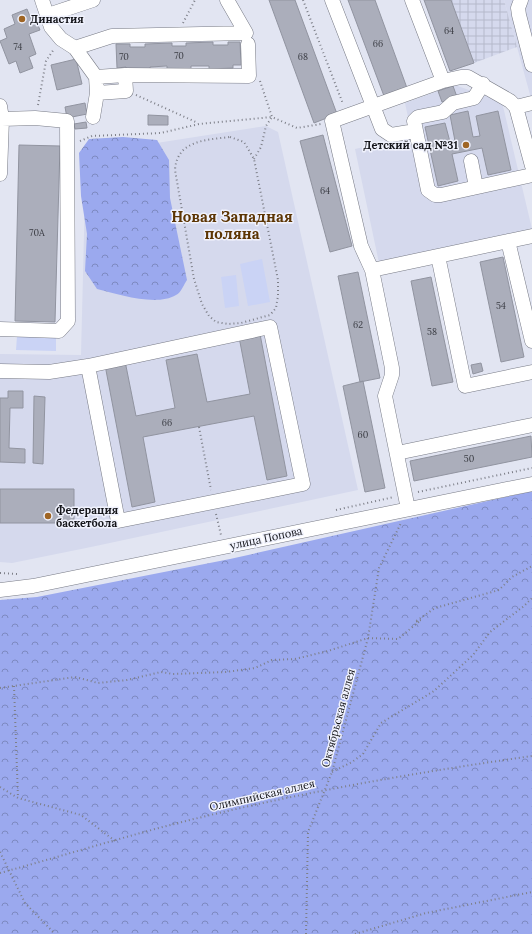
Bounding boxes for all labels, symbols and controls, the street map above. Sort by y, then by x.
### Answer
place label: Династия [30,12,84,26]
marker: Династия [17,14,27,24]
house number: 64 [444,25,454,36]
house number: 66 [373,38,383,49]
house number: 74 [14,41,23,52]
house number: 70 [174,50,184,61]
house number: 70 [119,51,129,62]
house number: 68 [298,51,308,62]
place label: Детский сад №31 [363,138,459,152]
marker: Детский сад №31 [461,140,471,150]
house number: 64 [320,185,330,196]
district label: Новая Западная поляна [171,207,293,243]
house number: 70А [29,227,45,238]
house number: 54 [496,300,506,311]
house number: 62 [353,319,363,330]
house number: 58 [427,326,437,337]
house number: 66 [162,417,172,428]
house number: 60 [358,429,369,440]
house number: 50 [464,453,475,464]
place label: Федерация баскетбола [56,503,119,530]
marker: Федерация баскетбола [43,511,53,521]
street label: улица Попова [228,523,304,553]
street label: Октябрьская аллея [318,667,358,769]
street label: Олимпийская аллея [208,776,316,814]

